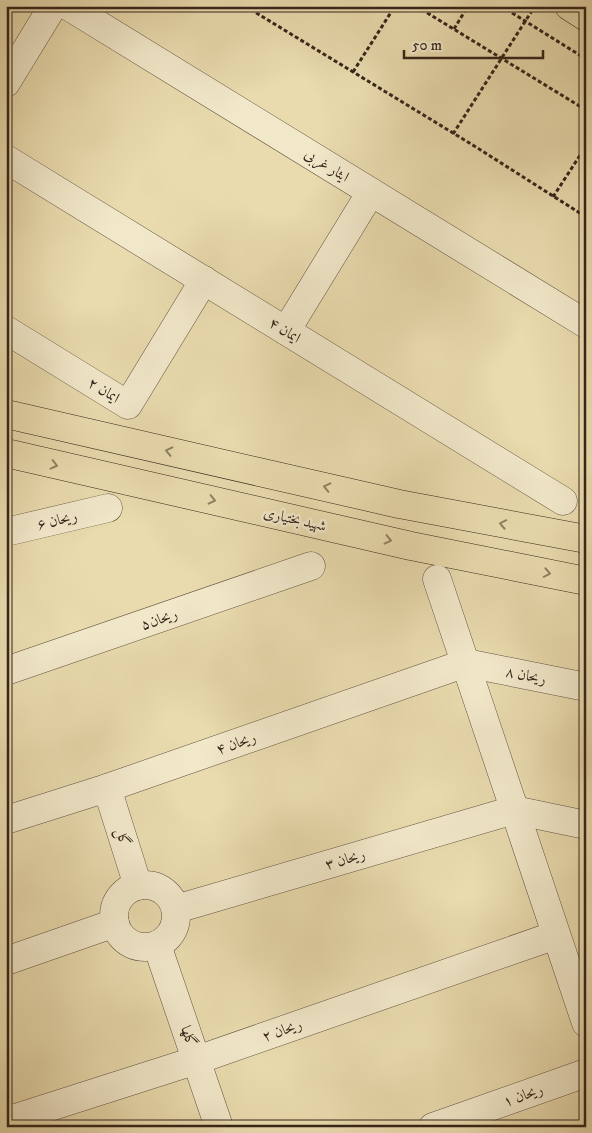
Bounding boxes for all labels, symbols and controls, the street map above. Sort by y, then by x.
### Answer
scale bar [404,28,543,60]
text: 50 m [412,36,442,55]
street label: ایثار غربی [300,144,353,187]
street label: ایمان ۴ [265,313,304,347]
street label: ایمان ۲ [84,373,123,407]
one-way arrow [164,446,173,457]
one-way arrow [49,459,57,469]
one-way arrow [323,482,332,493]
one-way arrow [208,495,217,505]
street label: شهید بختیاری [262,503,328,536]
street label: ریحان ۶ [35,507,79,534]
one-way arrow [499,519,508,529]
one-way arrow [383,534,392,545]
one-way arrow [542,567,551,577]
street label: ریحان۵ [138,604,180,635]
street label: ریحان ۸ [504,662,548,689]
street label: ریحان ۴ [214,728,259,759]
street label: گل [111,826,134,849]
street label: ریحان ۳ [323,845,367,874]
street label: ریحان ۲ [260,1015,305,1046]
street label: گلها [176,1023,201,1049]
street label: ریحان ۱ [501,1080,546,1111]

